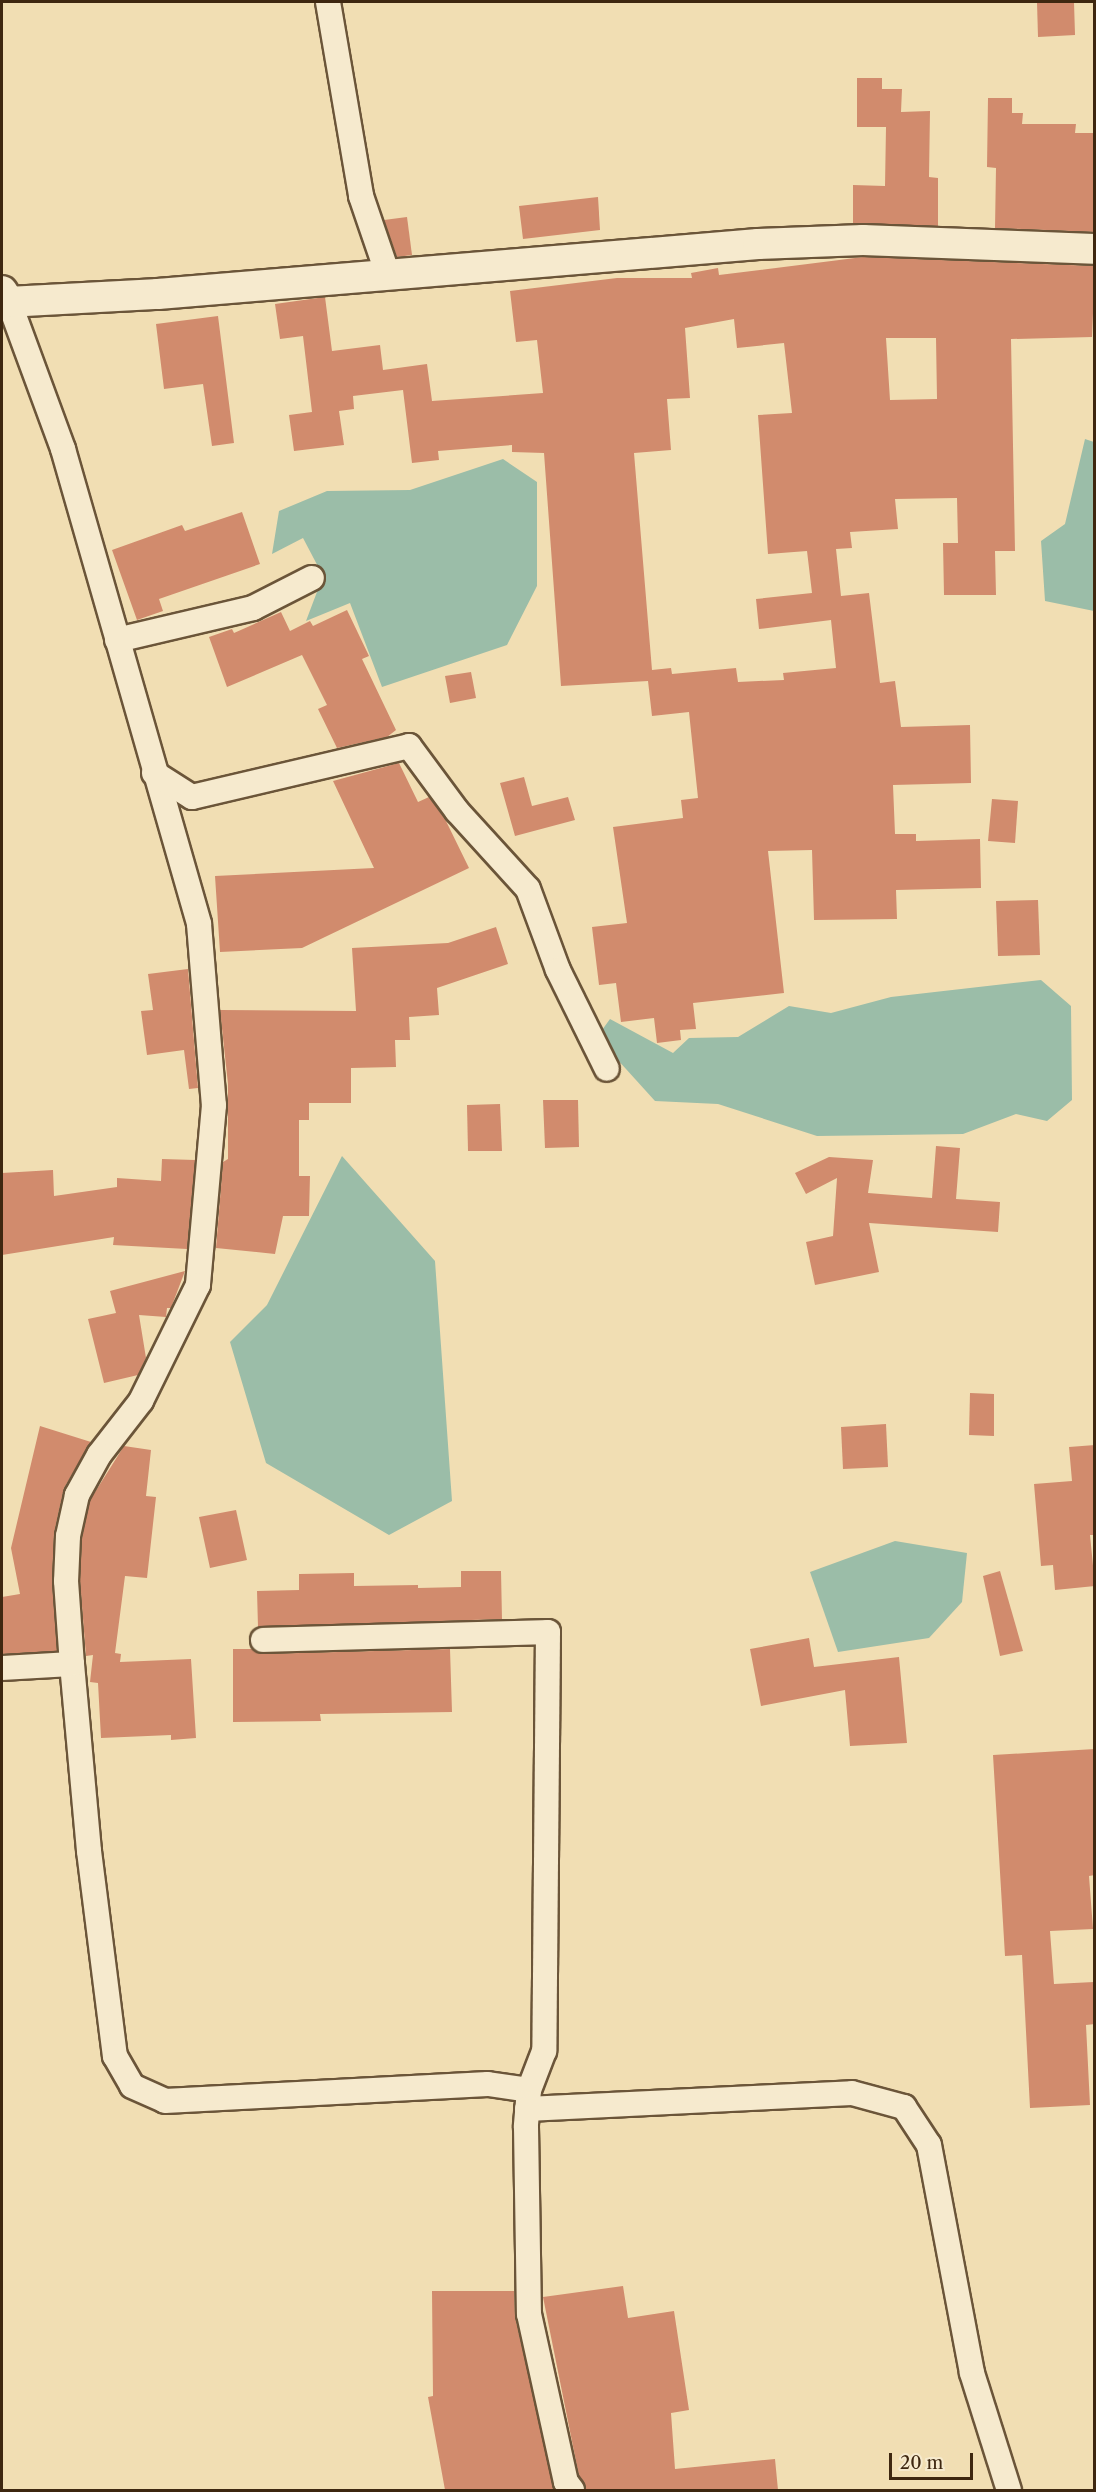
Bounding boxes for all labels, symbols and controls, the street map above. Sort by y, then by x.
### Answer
scale bar [892,2441,976,2479]
text: 20 m [900,2452,943,2474]

